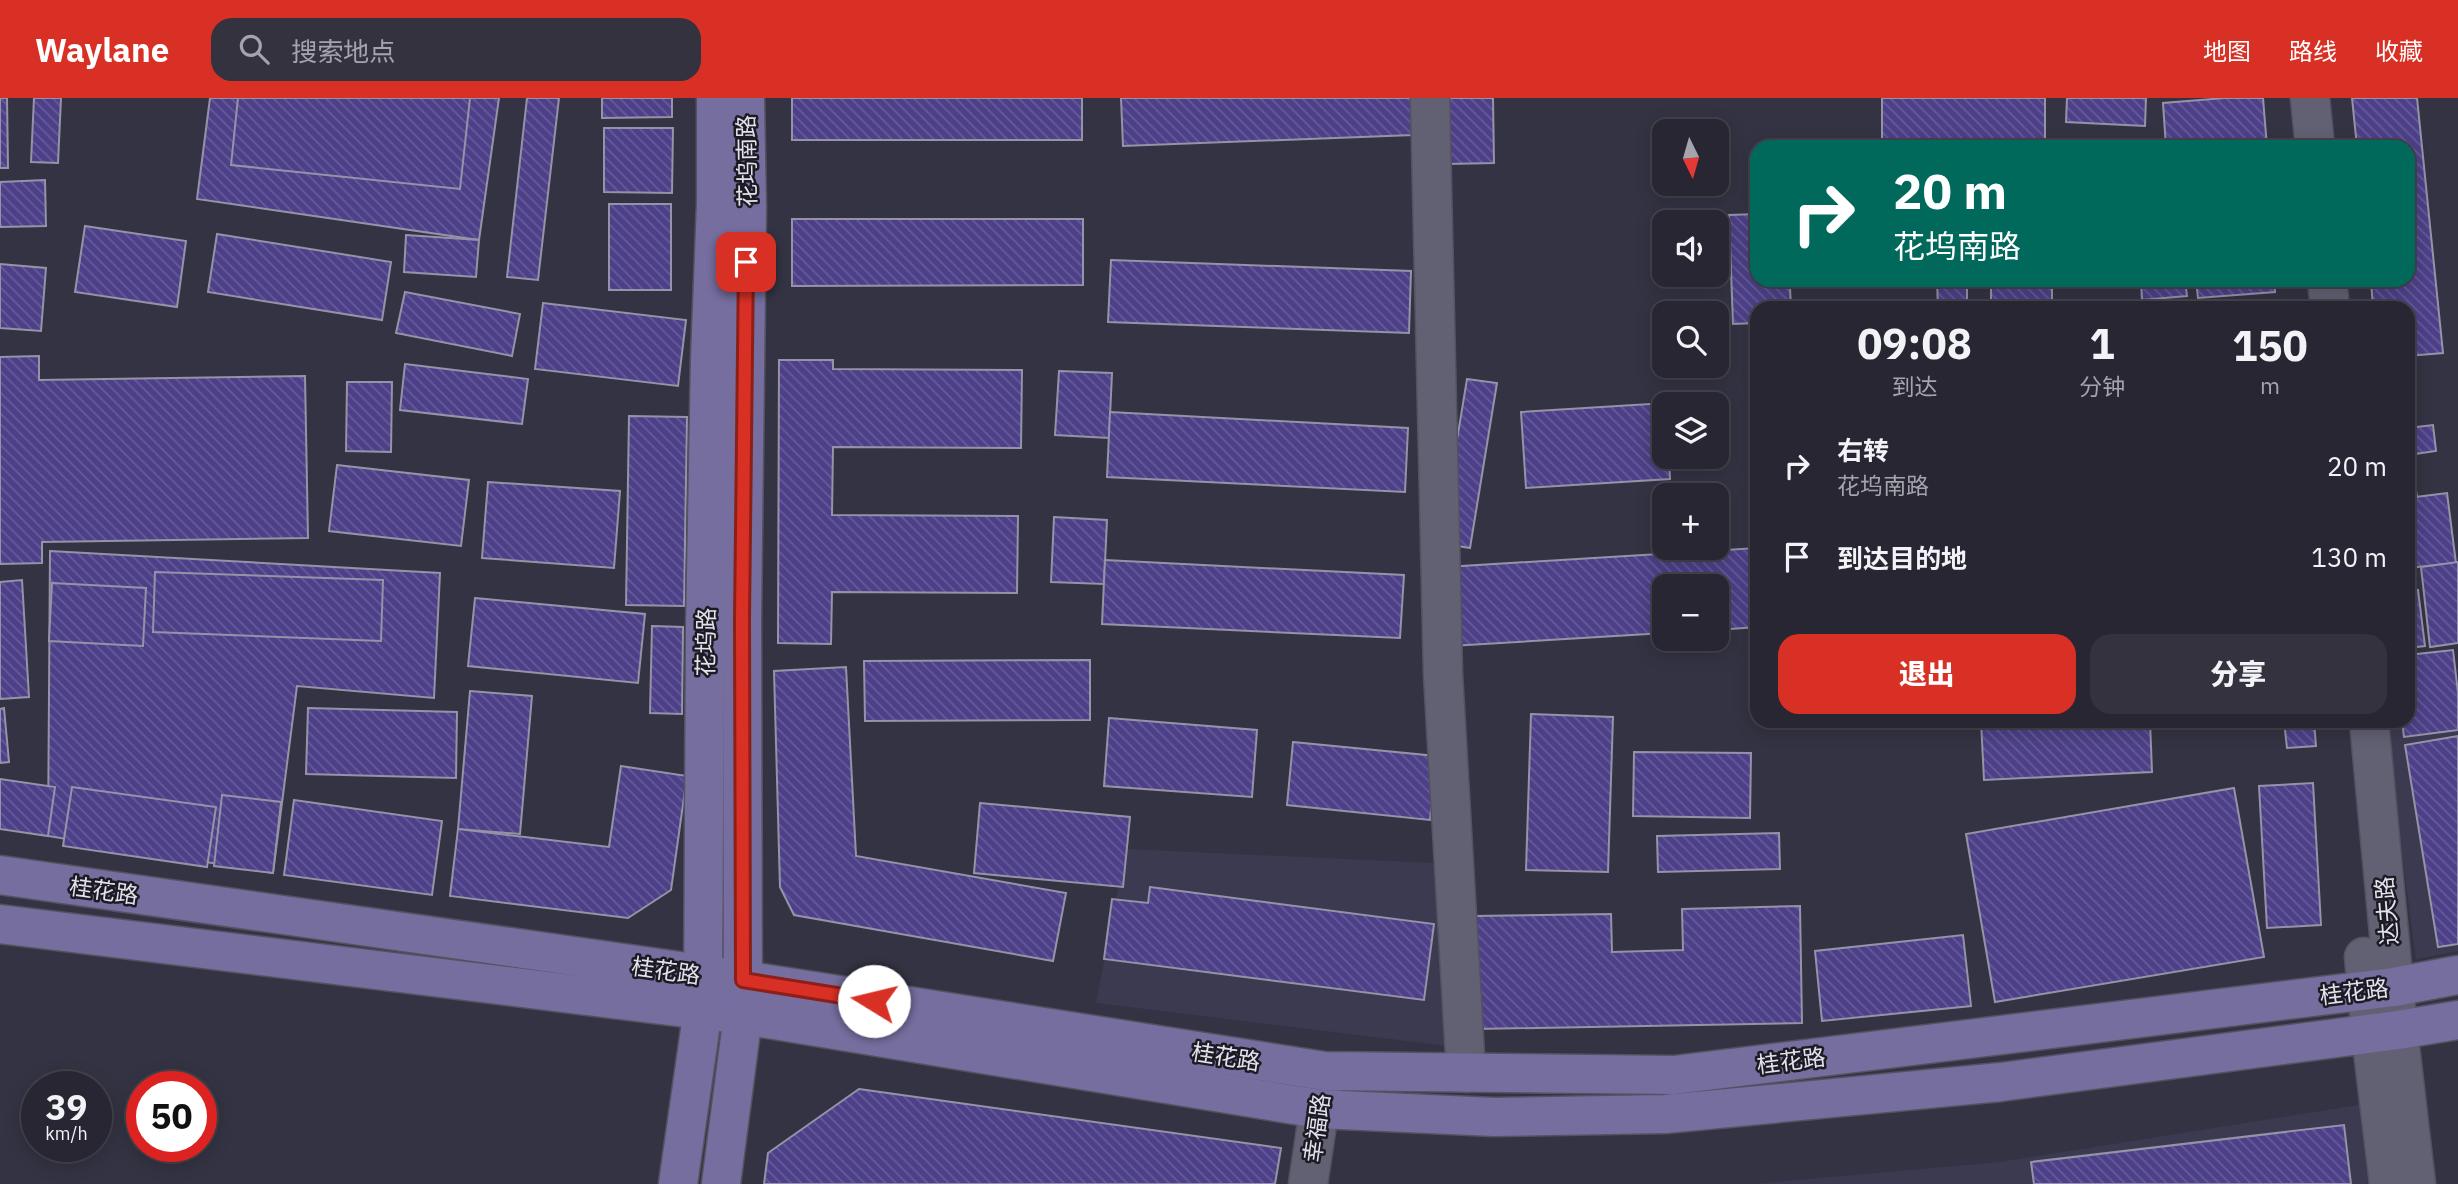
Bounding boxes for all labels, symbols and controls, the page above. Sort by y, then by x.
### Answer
search box [211,18,701,81]
text: Waylane [35,28,169,71]
icon: search [235,30,273,68]
text: 搜索地点 [291,34,395,68]
text: 地图 [2203,35,2251,67]
text: 路线 [2289,35,2337,67]
text: 收藏 [2375,35,2423,67]
street label: 花坞南路 [730,115,762,207]
north arrow [1652,119,1729,196]
map controls [1652,119,1729,651]
text: 20 m [1893,159,2007,222]
icon: right [1778,168,1869,259]
button: sound [1652,210,1729,287]
text: 花坞南路 [1893,225,2021,267]
pin [716,232,776,292]
icon: arrive [727,243,765,281]
button: search [1652,301,1729,378]
text: 09:08 [1857,316,1972,371]
text: 1 [2089,316,2115,371]
text: 150 [2232,318,2308,373]
text: m [2260,370,2280,400]
text: 到达 [1892,371,1938,401]
text: 分钟 [2079,371,2125,401]
button: layers [1652,392,1729,469]
text: 右转 [1837,433,1889,467]
icon: right [1778,447,1816,485]
text: 20 m [2327,449,2387,483]
text: 花坞南路 [1837,470,1929,500]
button: + [1652,483,1729,560]
icon: arrive [1778,538,1816,576]
text: 130 m [2311,540,2387,574]
text: 到达目的地 [1837,541,1967,575]
button: − [1652,574,1729,651]
street label: 花坞路 [689,607,721,677]
button: 退出 [1778,634,2076,714]
button: 分享 [2090,634,2387,714]
street label: 桂花路 [68,870,140,910]
street label: 达夫路 [2368,875,2404,947]
street label: 桂花路 [630,950,702,990]
position arrow [837,964,911,1038]
street label: 桂花路 [2318,972,2390,1010]
street label: 桂花路 [1190,1036,1262,1076]
street label: 桂花路 [1755,1041,1827,1079]
speed limit sign: 50 [126,1071,217,1162]
text: 39 [45,1084,88,1130]
street label: 幸福路 [1296,1092,1336,1164]
text: km/h [45,1122,88,1145]

